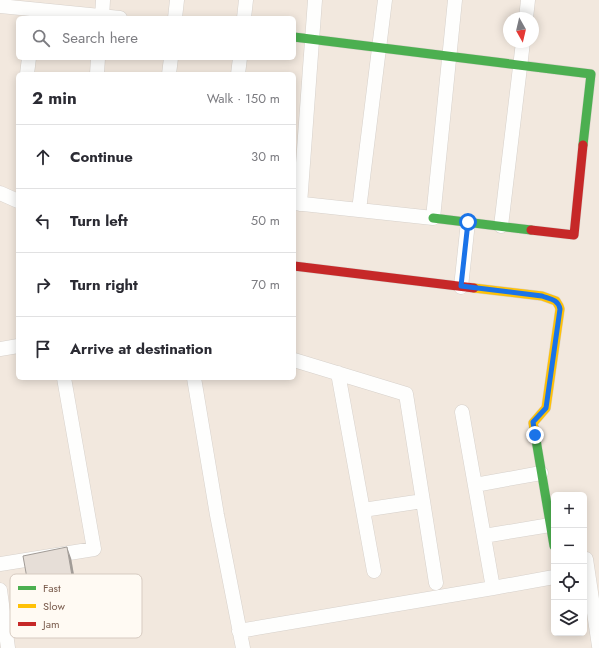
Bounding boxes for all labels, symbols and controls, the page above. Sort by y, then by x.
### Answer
north arrow [503,12,539,48]
search box [16,16,296,60]
icon: search [30,27,52,49]
text: Search here [62,27,138,49]
text: 2 min [32,86,77,110]
text: Walk · 150 m [207,89,280,108]
icon: ahead [32,146,54,168]
text: Continue [70,146,133,168]
text: 30 m [251,147,280,166]
icon: left [32,210,54,232]
text: Turn left [70,210,128,232]
text: 50 m [251,211,280,230]
route start [459,213,477,231]
icon: right [32,274,54,296]
text: Turn right [70,274,138,296]
text: 70 m [251,275,280,294]
icon: arrive [32,338,54,360]
text: Arrive at destination [70,338,212,360]
route end [526,426,544,444]
map controls [551,492,587,636]
button: + [551,492,587,528]
button: − [551,528,587,564]
button: locate [551,564,587,600]
legend [10,574,142,638]
text: Fast [43,580,61,596]
text: Slow [43,598,65,614]
button: layers [551,600,587,636]
text: Jam [41,616,60,632]

